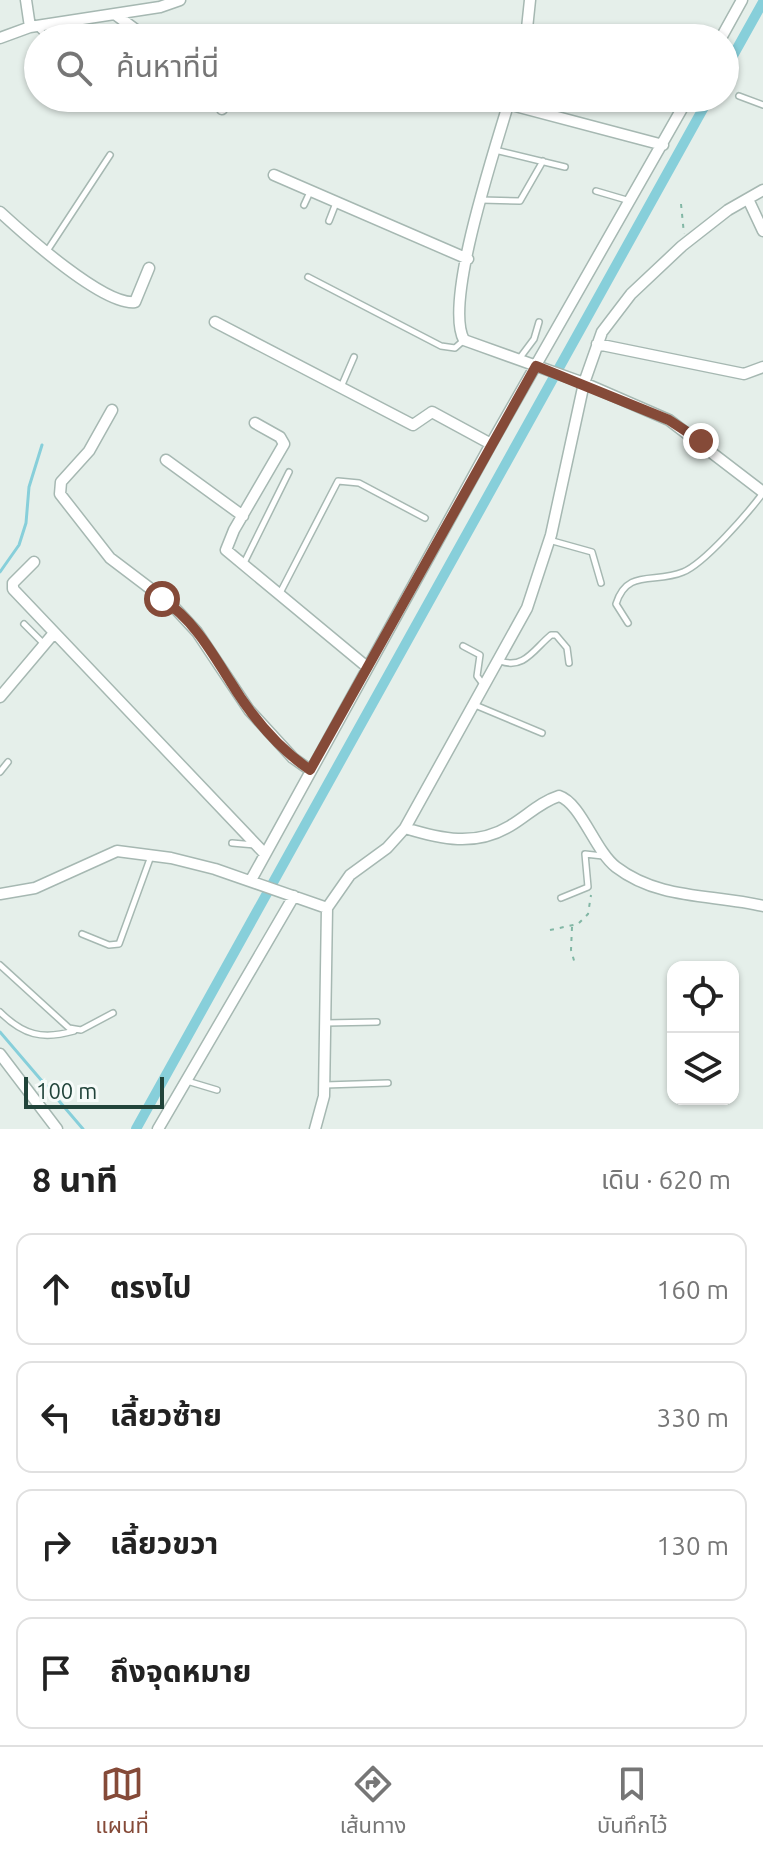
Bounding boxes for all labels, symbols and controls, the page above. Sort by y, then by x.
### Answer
search box [24,24,739,112]
icon: search [52,46,96,90]
text: ค้นหาที่นี่ [116,49,219,83]
route end [683,423,719,459]
route start [144,581,180,617]
map controls [667,961,739,1105]
button: locate [667,961,739,1033]
button: layers [667,1033,739,1105]
scale bar [24,1073,164,1109]
text: 100 m [36,1078,97,1103]
text: 8 นาที [32,1160,118,1198]
text: เดิน · 620 m [601,1165,731,1194]
icon: ahead [34,1267,78,1311]
text: ตรงไป [110,1270,192,1304]
text: 160 m [657,1275,729,1304]
icon: left [34,1395,78,1439]
text: เลี้ยวซ้าย [110,1398,222,1432]
text: 330 m [657,1403,729,1432]
icon: right [34,1523,78,1567]
text: เลี้ยวขวา [110,1526,218,1560]
text: 130 m [657,1531,729,1560]
icon: arrive [34,1651,78,1695]
text: ถึงจุดหมาย [110,1654,251,1688]
tab: แผนที่ [95,1762,149,1843]
tab: เส้นทาง [340,1762,406,1843]
tab: บันทึกไว้ [597,1762,668,1843]

